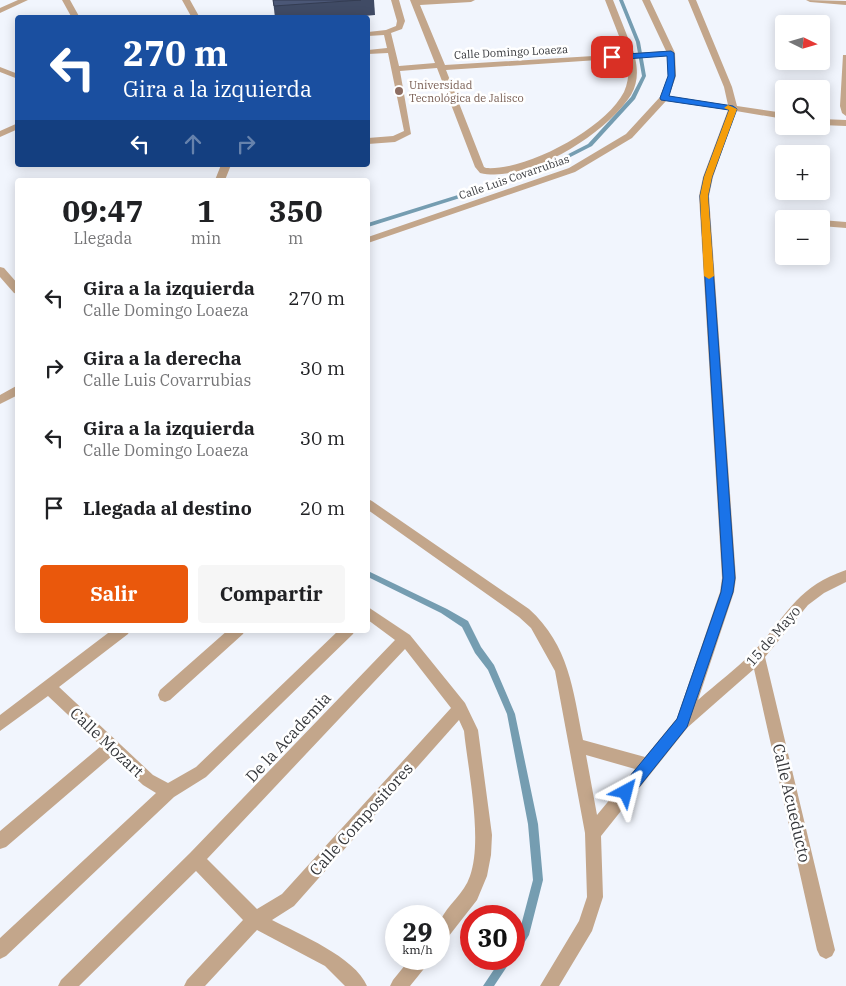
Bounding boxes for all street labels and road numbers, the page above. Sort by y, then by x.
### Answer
street label: Calle Domingo Loaeza [454,42,568,62]
street label: Calle Luis Covarrubias [457,152,571,202]
street label: 15 de Mayo [742,602,804,670]
street label: De la Academia [241,688,335,786]
street label: Calle Mozart [66,703,148,781]
street label: Calle Acueducto [769,742,815,864]
street label: Calle Compositores [305,758,417,880]

